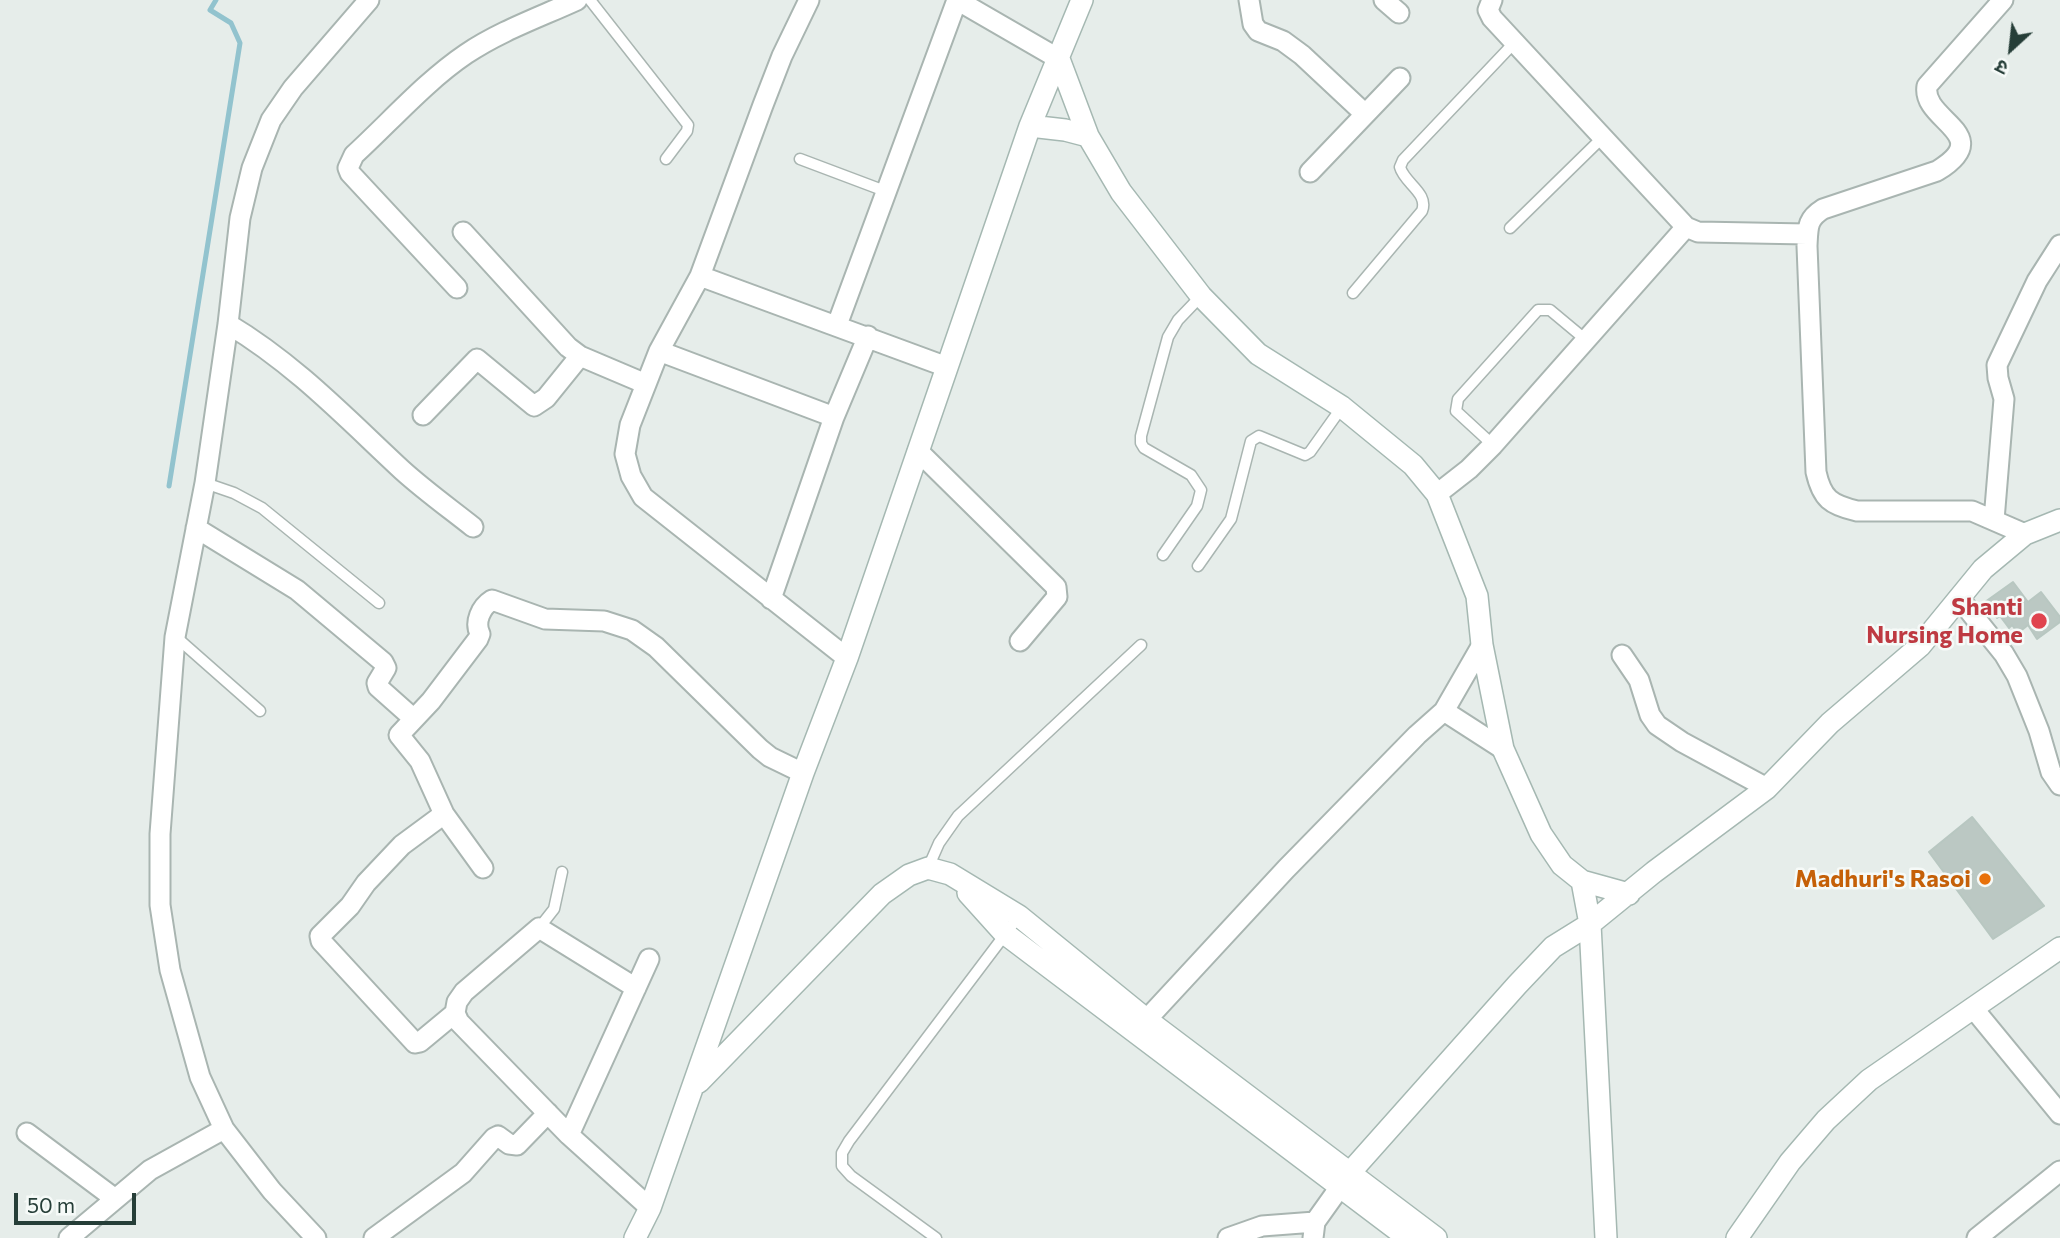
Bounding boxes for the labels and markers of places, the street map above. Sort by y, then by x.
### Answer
place label: Shanti Nursing Home [1866,593,2023,649]
marker: Shanti Nursing Home [2029,611,2049,631]
place label: Madhuri's Rasoi [1795,865,1971,893]
marker: Madhuri's Rasoi [1977,871,1993,887]

